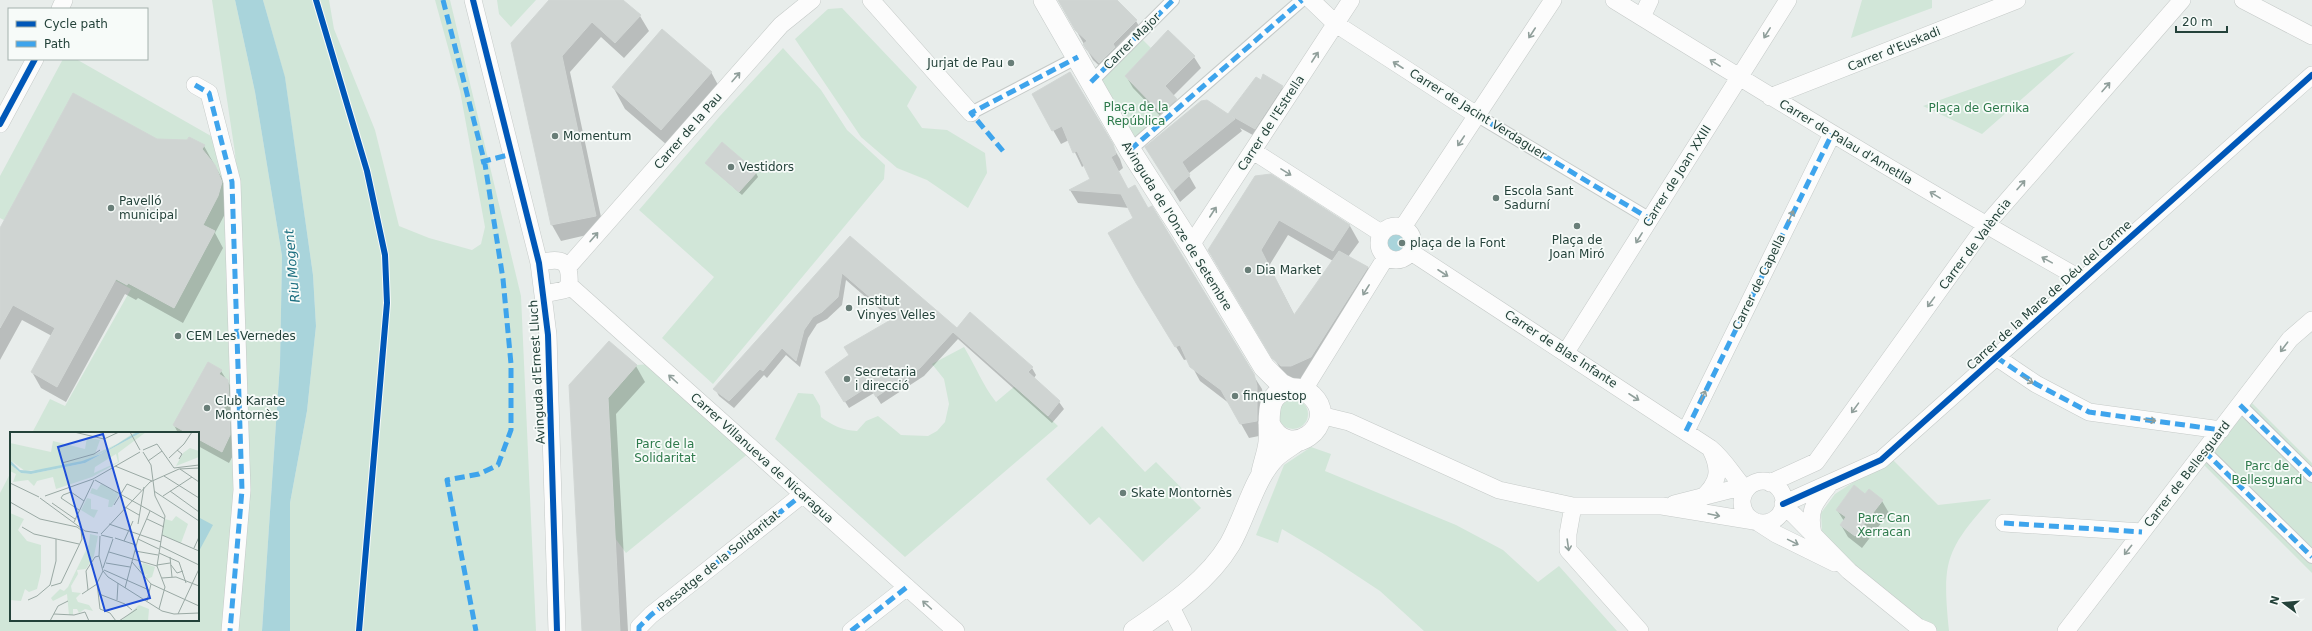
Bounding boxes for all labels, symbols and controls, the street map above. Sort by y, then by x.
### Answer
legend [8,8,148,60]
scale bar [2176,8,2227,34]
street label: Carrer Major [1101,10,1163,72]
text: 20 m [2182,15,2213,29]
text: Cycle path [44,17,108,31]
street label: Carrer d'Euskadi [1846,24,1942,74]
one-way arrow [1528,27,1536,38]
one-way arrow [1763,27,1771,39]
text: Path [44,37,70,51]
one-way arrow [1311,51,1319,63]
place label: Jurjat de Pau [926,56,1003,70]
marker: Jurjat de Pau [1006,58,1016,68]
one-way arrow [1709,59,1721,67]
one-way arrow [1392,60,1404,68]
street label: Carrer de Jacint Verdaguer [1407,66,1549,162]
one-way arrow [731,72,740,82]
street label: Carrer de l'Estrella [1235,73,1307,173]
one-way arrow [2102,82,2111,93]
street label: Carrer de la Pau [651,90,725,172]
street label: Carrer de Palau d'Ametlla [1777,97,1915,187]
park label: Plaça de la República [1103,100,1169,128]
park label: Plaça de Gernika [1929,101,2029,115]
street label: Carrer de Joan XXIII [1640,123,1714,229]
place label: Momentum [563,129,631,143]
marker: Momentum [550,131,560,141]
one-way arrow [1457,136,1465,147]
street label: Avinguda de l'Onze de Setembre [1119,139,1235,313]
place label: Vestidors [739,160,794,174]
marker: Vestidors [726,162,736,172]
one-way arrow [1280,168,1291,176]
one-way arrow [2016,181,2025,191]
place label: Escola Sant Sadurní [1504,184,1574,212]
one-way arrow [1929,190,1941,198]
marker: Escola Sant Sadurní [1491,193,1501,203]
place label: Pavelló municipal [119,194,177,222]
street label: Carrer de València [1936,196,2014,292]
marker: Pavelló municipal [106,203,116,213]
one-way arrow [1209,207,1217,218]
one-way arrow [1788,211,1795,223]
street label: Carrer de la Mare de Déu del Carme [1964,217,2134,373]
marker: Plaça de Joan Miró [1572,221,1582,231]
water label: Riu Mogent [281,228,303,303]
one-way arrow [590,232,599,243]
one-way arrow [1634,232,1642,244]
street label: Carrer de Capella [1730,232,1788,332]
place label: Plaça de Joan Miró [1548,233,1605,261]
place label: plaça de la Font [1410,236,1506,250]
marker: plaça de la Font [1397,238,1407,248]
one-way arrow [2041,256,2053,263]
place label: Dia Market [1256,263,1321,277]
marker: Dia Market [1243,265,1253,275]
one-way arrow [1437,269,1448,277]
one-way arrow [1361,284,1369,296]
place label: Institut Vinyes Velles [857,294,935,322]
one-way arrow [1927,297,1935,308]
street label: Avinguda d'Ernest Lluch [526,300,548,444]
marker: Institut Vinyes Velles [844,303,854,313]
street label: Carrer de Blas Infante [1502,307,1620,391]
place label: CEM Les Vernedes [186,329,296,343]
marker: CEM Les Vernedes [173,331,183,341]
one-way arrow [2280,341,2288,352]
place label: Secretaria i direcció [855,365,916,393]
one-way arrow [668,374,679,383]
marker: Secretaria i direcció [842,374,852,384]
one-way arrow [2022,376,2034,384]
place label: finquestop [1243,389,1307,403]
street label: Carrer Villanueva de Nicaragua [688,390,836,526]
one-way arrow [1700,390,1707,402]
marker: finquestop [1230,391,1240,401]
one-way arrow [1629,393,1640,401]
place label: Club Karate Montornès [215,394,285,422]
one-way arrow [1850,402,1859,413]
marker: Club Karate Montornès [202,403,212,413]
one-way arrow [2143,416,2156,424]
street label: Carrer de Bellesguard [2141,418,2233,530]
inset map [10,432,199,621]
park label: Parc de la Solidaritat [634,437,696,465]
park label: Parc de Bellesguard [2232,459,2302,487]
place label: Skate Montornès [1131,486,1232,500]
marker: Skate Montornès [1118,488,1128,498]
street label: Passatge de la Solidaritat [655,507,783,614]
one-way arrow [1707,511,1720,519]
park label: Parc Can Xerracan [1857,511,1911,539]
one-way arrow [1564,538,1572,551]
one-way arrow [1787,539,1799,546]
one-way arrow [2124,545,2132,556]
north arrow [2264,583,2304,623]
text: N [2267,594,2282,607]
one-way arrow [922,600,932,610]

